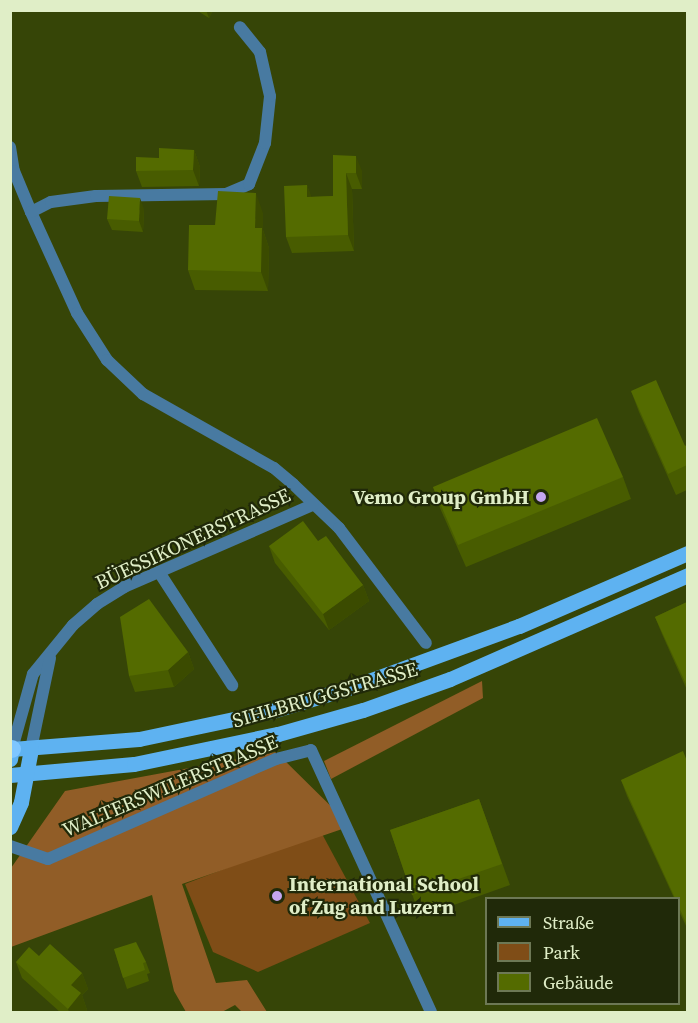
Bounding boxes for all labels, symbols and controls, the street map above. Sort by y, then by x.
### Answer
street label: BÜESSIKONERSTRASSE [92,483,294,595]
place label: Vemo Group GmbH [352,485,529,509]
marker: Vemo Group GmbH [534,490,548,504]
street label: SIHLBRUGGSTRASSE [230,657,420,733]
street label: WALTERSWILERSTRASSE [59,730,281,842]
place label: International School of Zug and Luzern [289,873,479,920]
marker: International School of Zug and Luzern [270,889,284,903]
legend [485,897,680,1005]
text: Straße [543,910,594,935]
text: Park [543,940,580,965]
text: Gebäude [543,970,614,995]

